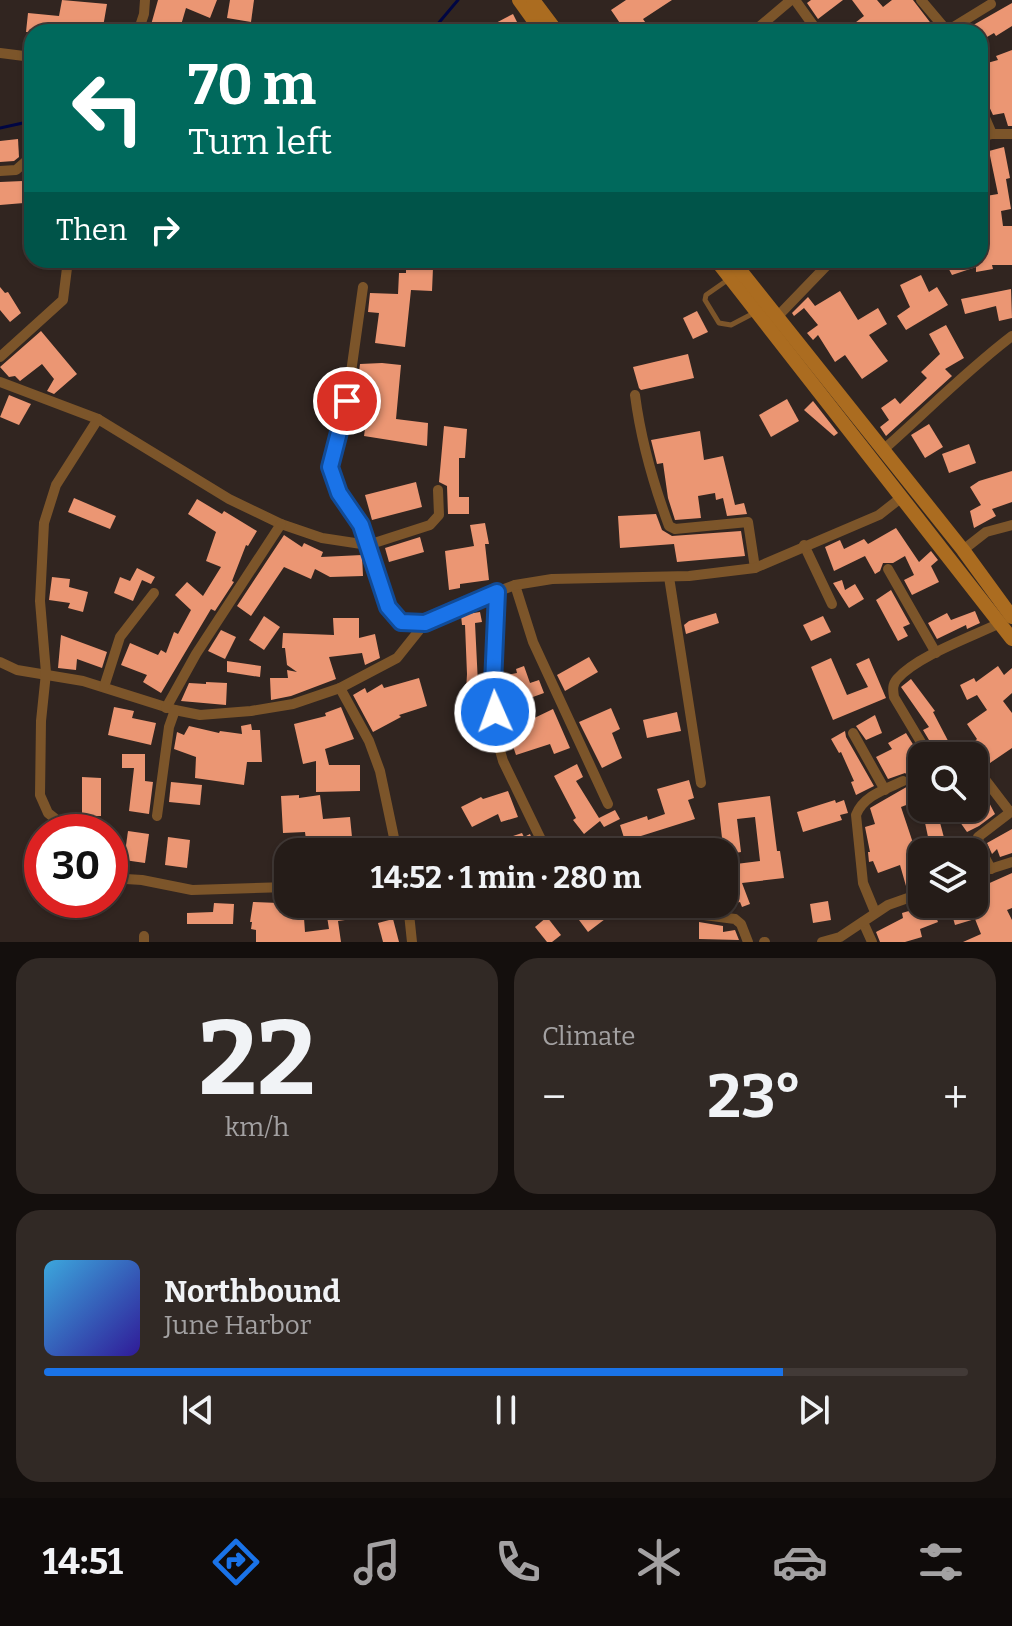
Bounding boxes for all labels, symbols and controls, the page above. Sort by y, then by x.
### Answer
text: 70 m [188,52,316,119]
icon: left [56,56,160,160]
text: Turn left [188,120,332,164]
icon: right [143,208,187,252]
text: Then [56,212,127,248]
pin [313,367,381,435]
icon: arrive [325,379,369,423]
position arrow [453,670,537,754]
map controls [908,742,988,918]
button: search [908,742,988,822]
speed limit sign: 30 [24,814,128,918]
button: layers [908,838,988,918]
text: 14:52 · 1 min · 280 m [371,860,641,896]
text: 22 [198,997,316,1122]
text: Climate [542,1021,636,1052]
text: 23° [707,1061,802,1133]
text: − [542,1071,566,1124]
text: + [943,1071,968,1124]
text: km/h [225,1112,289,1143]
text: Northbound [164,1274,340,1310]
text: June Harbor [164,1310,311,1341]
icon: previous [176,1388,220,1432]
icon: pause [484,1388,528,1432]
icon: next [792,1388,836,1432]
icon: directions [208,1534,264,1590]
icon: music [349,1534,405,1590]
icon: phone [490,1534,546,1590]
icon: climate [631,1534,687,1590]
icon: car [772,1534,828,1590]
icon: filters [913,1534,969,1590]
text: 14:51 [43,1540,123,1584]

